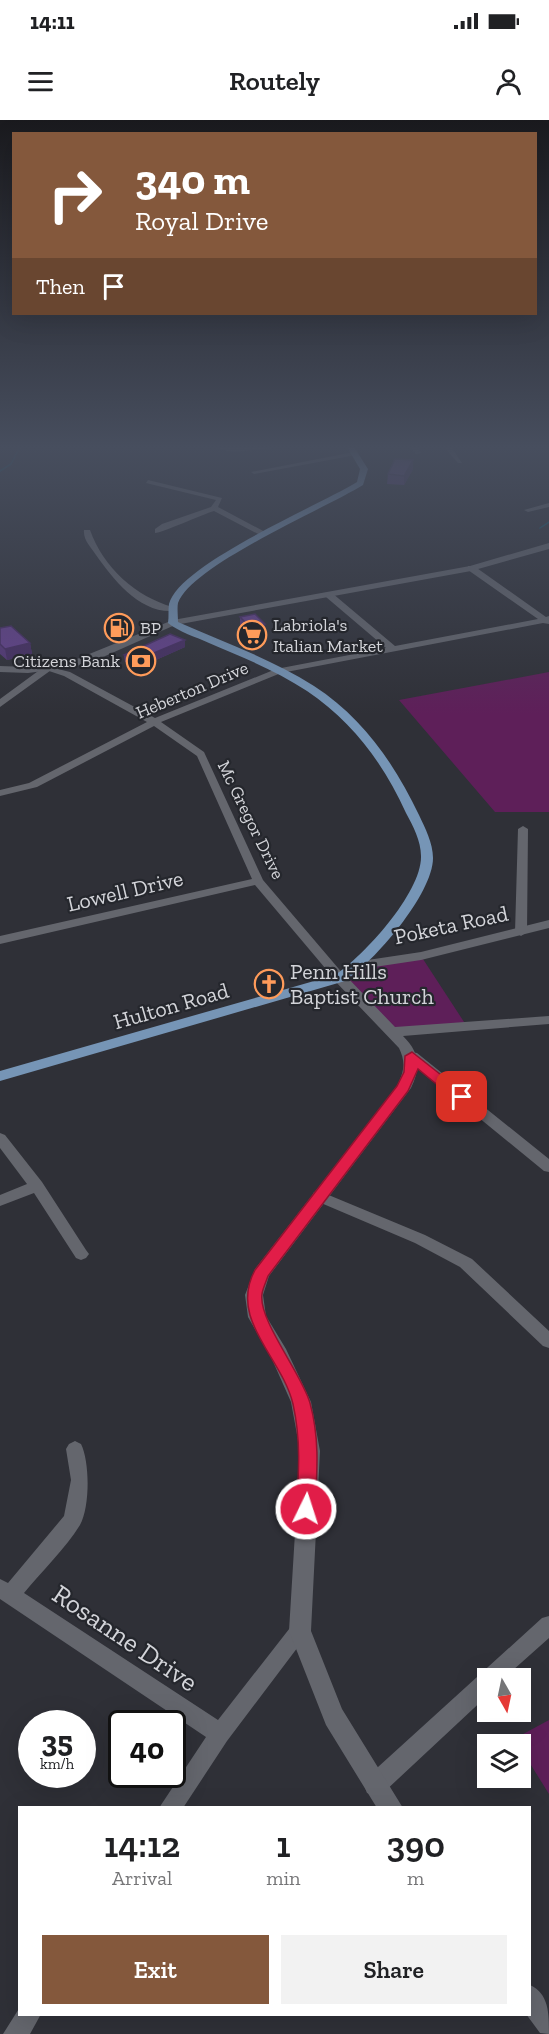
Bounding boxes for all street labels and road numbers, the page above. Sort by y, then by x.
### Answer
street label: Heberton Drive [132,656,252,724]
street label: Mc Gregor Drive [213,757,289,883]
street label: Lowell Drive [64,865,186,917]
street label: Poketa Road [391,900,511,950]
street label: Hulton Road [110,977,232,1035]
street label: Rosanne Drive [46,1578,204,1698]

